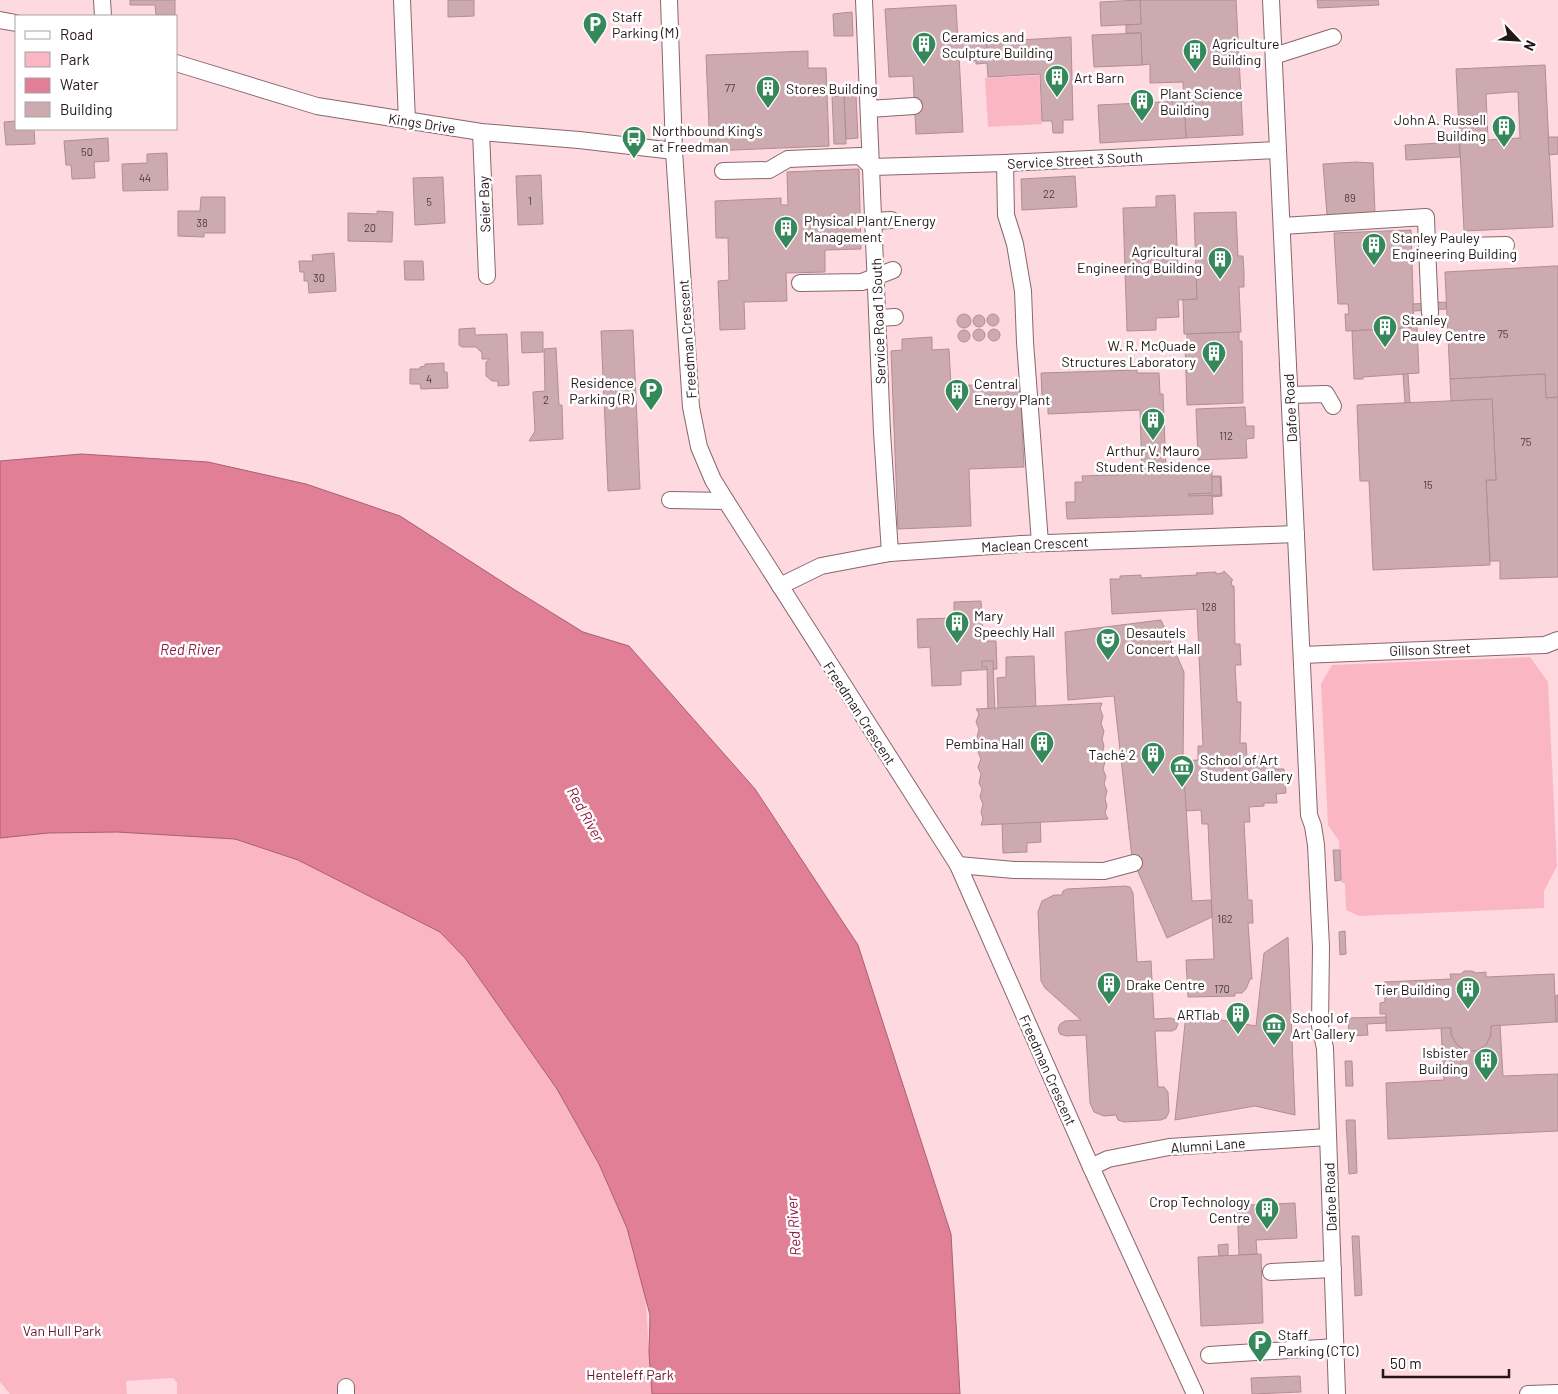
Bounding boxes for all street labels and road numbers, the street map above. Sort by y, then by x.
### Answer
street label: Kings Drive [387,109,457,137]
street label: Service Street 3 South [1007,148,1143,172]
street label: Seier Bay [474,175,493,233]
street label: Service Road 1 South [867,258,889,384]
street label: Freedman Crescent [674,279,700,399]
street label: Dafoe Road [1280,373,1300,443]
street label: Maclean Crescent [981,533,1089,555]
street label: Gillson Street [1389,639,1471,659]
street label: Freedman Crescent [820,658,900,768]
street label: Freedman Crescent [1016,1012,1080,1128]
street label: Alumni Lane [1170,1134,1246,1156]
street label: Dafoe Road [1320,1162,1340,1232]

